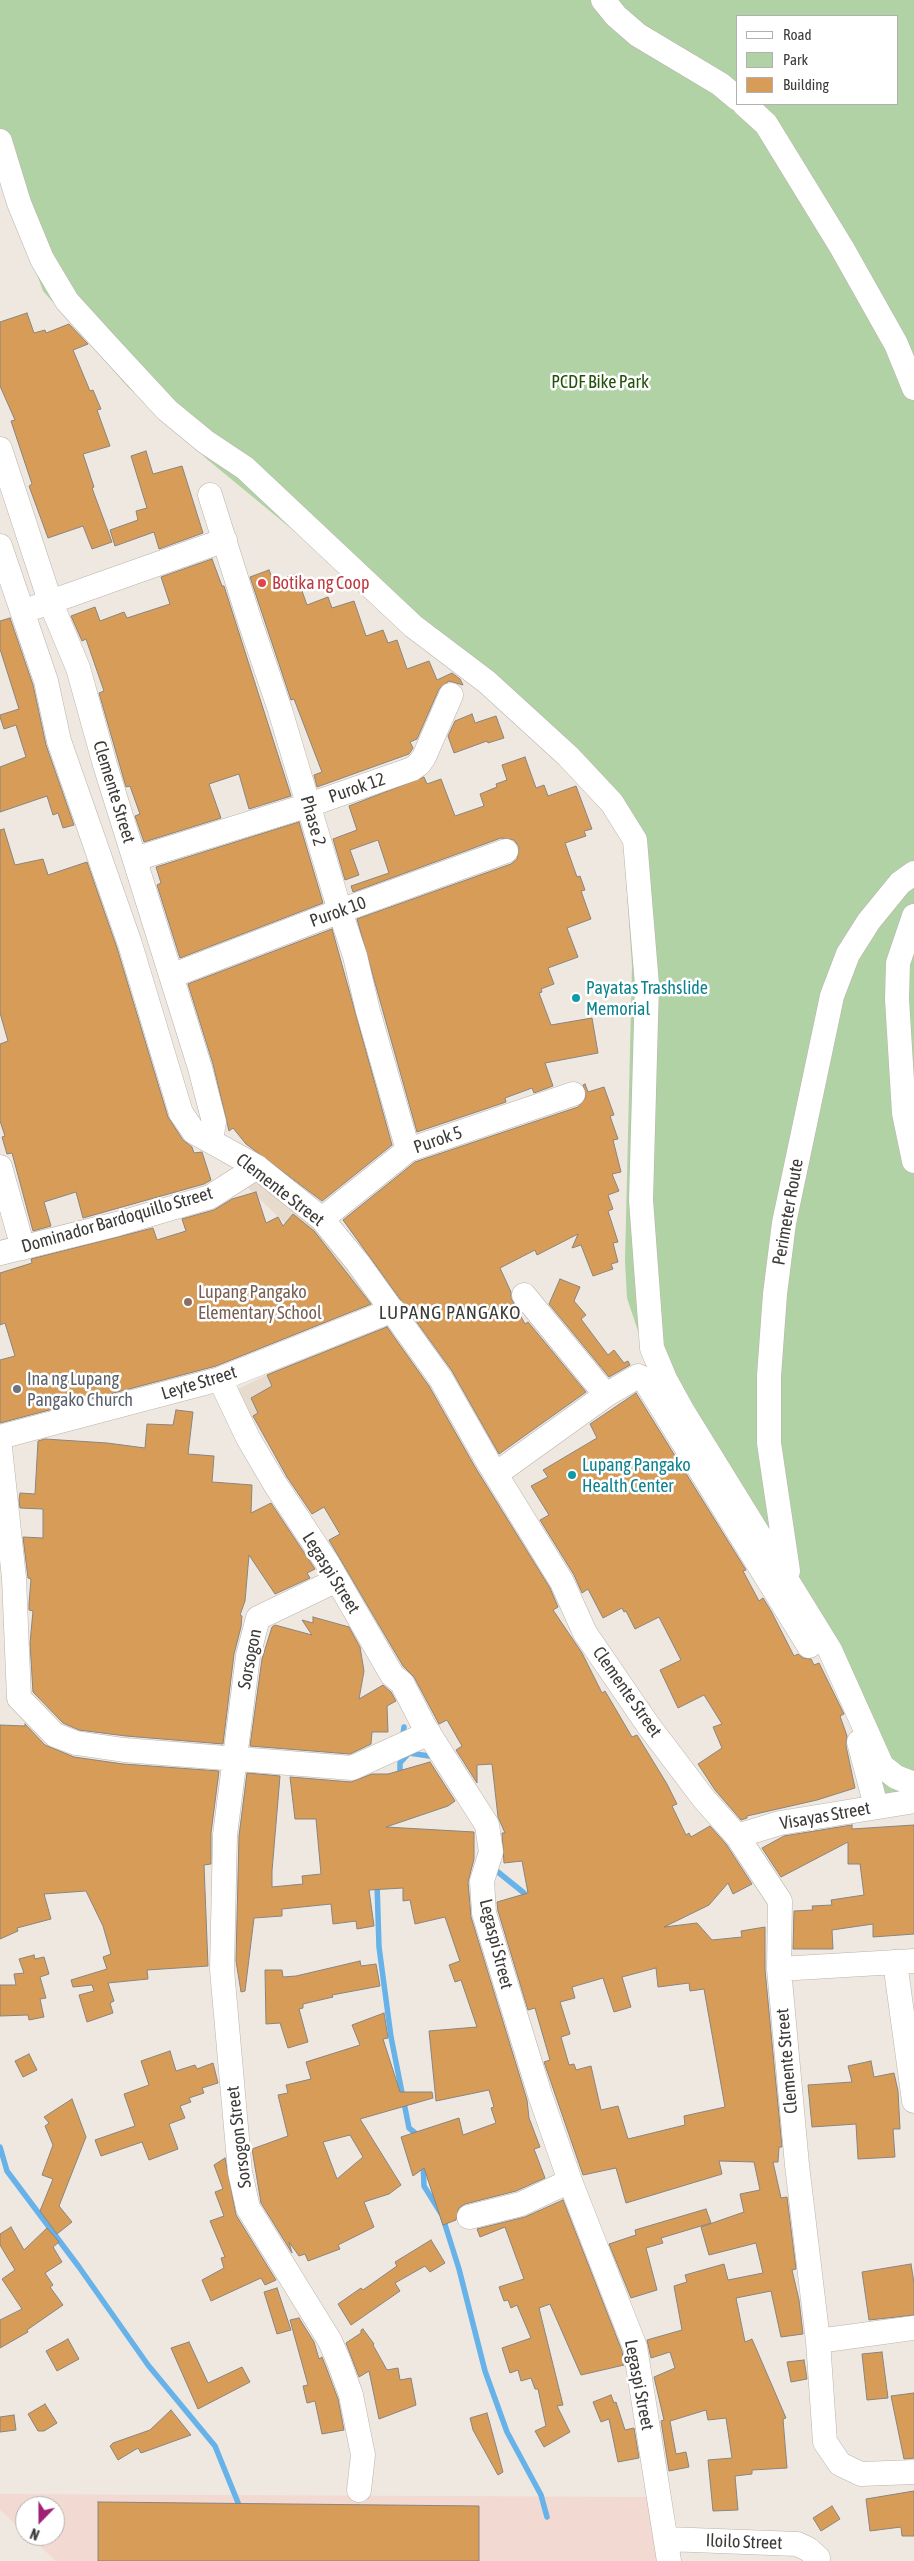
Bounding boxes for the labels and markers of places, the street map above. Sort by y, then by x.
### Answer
place label: Botika ng Coop [272,572,370,594]
marker: Botika ng Coop [256,577,268,589]
place label: Payatas Trashslide Memorial [586,977,708,1020]
marker: Payatas Trashslide Memorial [570,992,582,1004]
place label: Lupang Pangako Elementary School [198,1281,322,1324]
marker: Lupang Pangako Elementary School [182,1296,194,1308]
place label: Ina ng Lupang Pangako Church [27,1368,133,1410]
marker: Ina ng Lupang Pangako Church [11,1383,23,1395]
place label: Lupang Pangako Health Center [582,1454,691,1496]
marker: Lupang Pangako Health Center [566,1469,578,1481]

